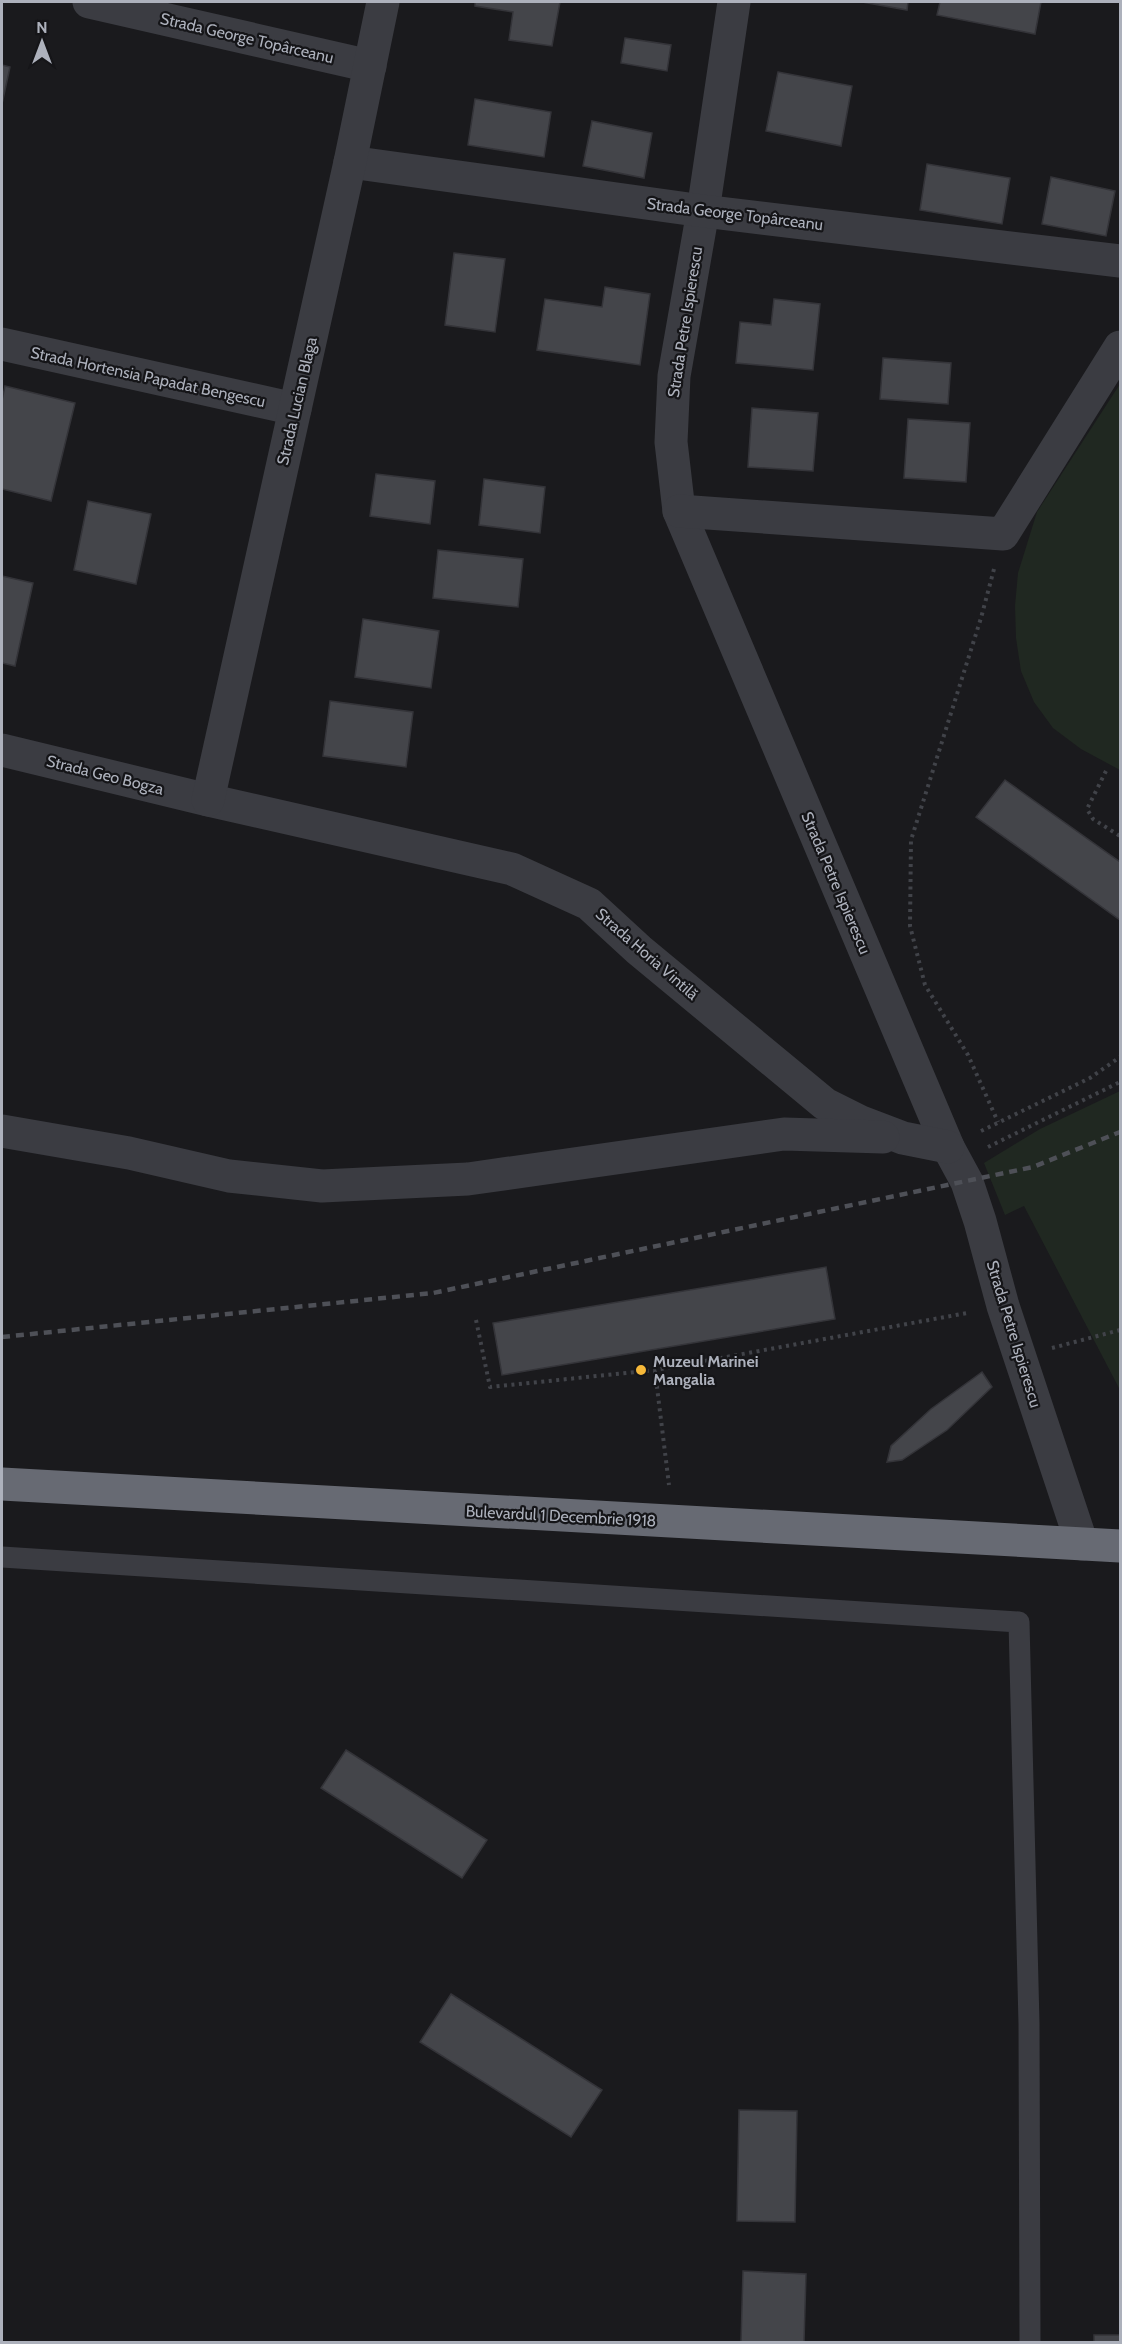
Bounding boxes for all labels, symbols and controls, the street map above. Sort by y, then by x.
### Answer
street label: Strada George Topârceanu [158,9,336,67]
north arrow [12,12,72,72]
text: N [36,18,48,37]
street label: Strada George Topârceanu [646,194,824,234]
street label: Strada Petre Ispierescu [664,245,706,399]
street label: Strada Lucian Blaga [273,335,321,467]
street label: Strada Hortensia Papadat Bengescu [29,343,267,411]
street label: Strada Geo Bogza [44,751,166,799]
street label: Strada Petre Ispierescu [797,809,875,957]
street label: Strada Horia Vintilă [592,904,702,1004]
street label: Strada Petre Ispierescu [983,1258,1045,1410]
place label: Muzeul Marinei Mangalia [653,1352,759,1389]
marker: Muzeul Marinei Mangalia [634,1363,648,1377]
street label: Bulevardul 1 Decembrie 1918 [465,1502,657,1530]

